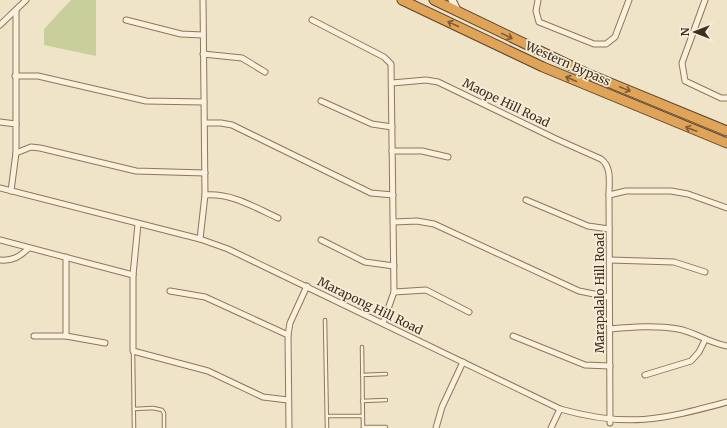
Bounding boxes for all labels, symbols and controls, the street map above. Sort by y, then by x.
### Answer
north arrow [675,12,715,52]
one-way arrow [447,20,459,27]
text: N [678,27,692,36]
one-way arrow [501,33,513,40]
street label: Western Bypass [522,38,613,89]
street label: Maope Hill Road [460,75,552,130]
one-way arrow [565,75,577,82]
one-way arrow [619,86,631,94]
one-way arrow [685,124,697,132]
street label: Marapalalo Hill Road [592,233,607,353]
street label: Marapong Hill Road [315,274,425,338]

